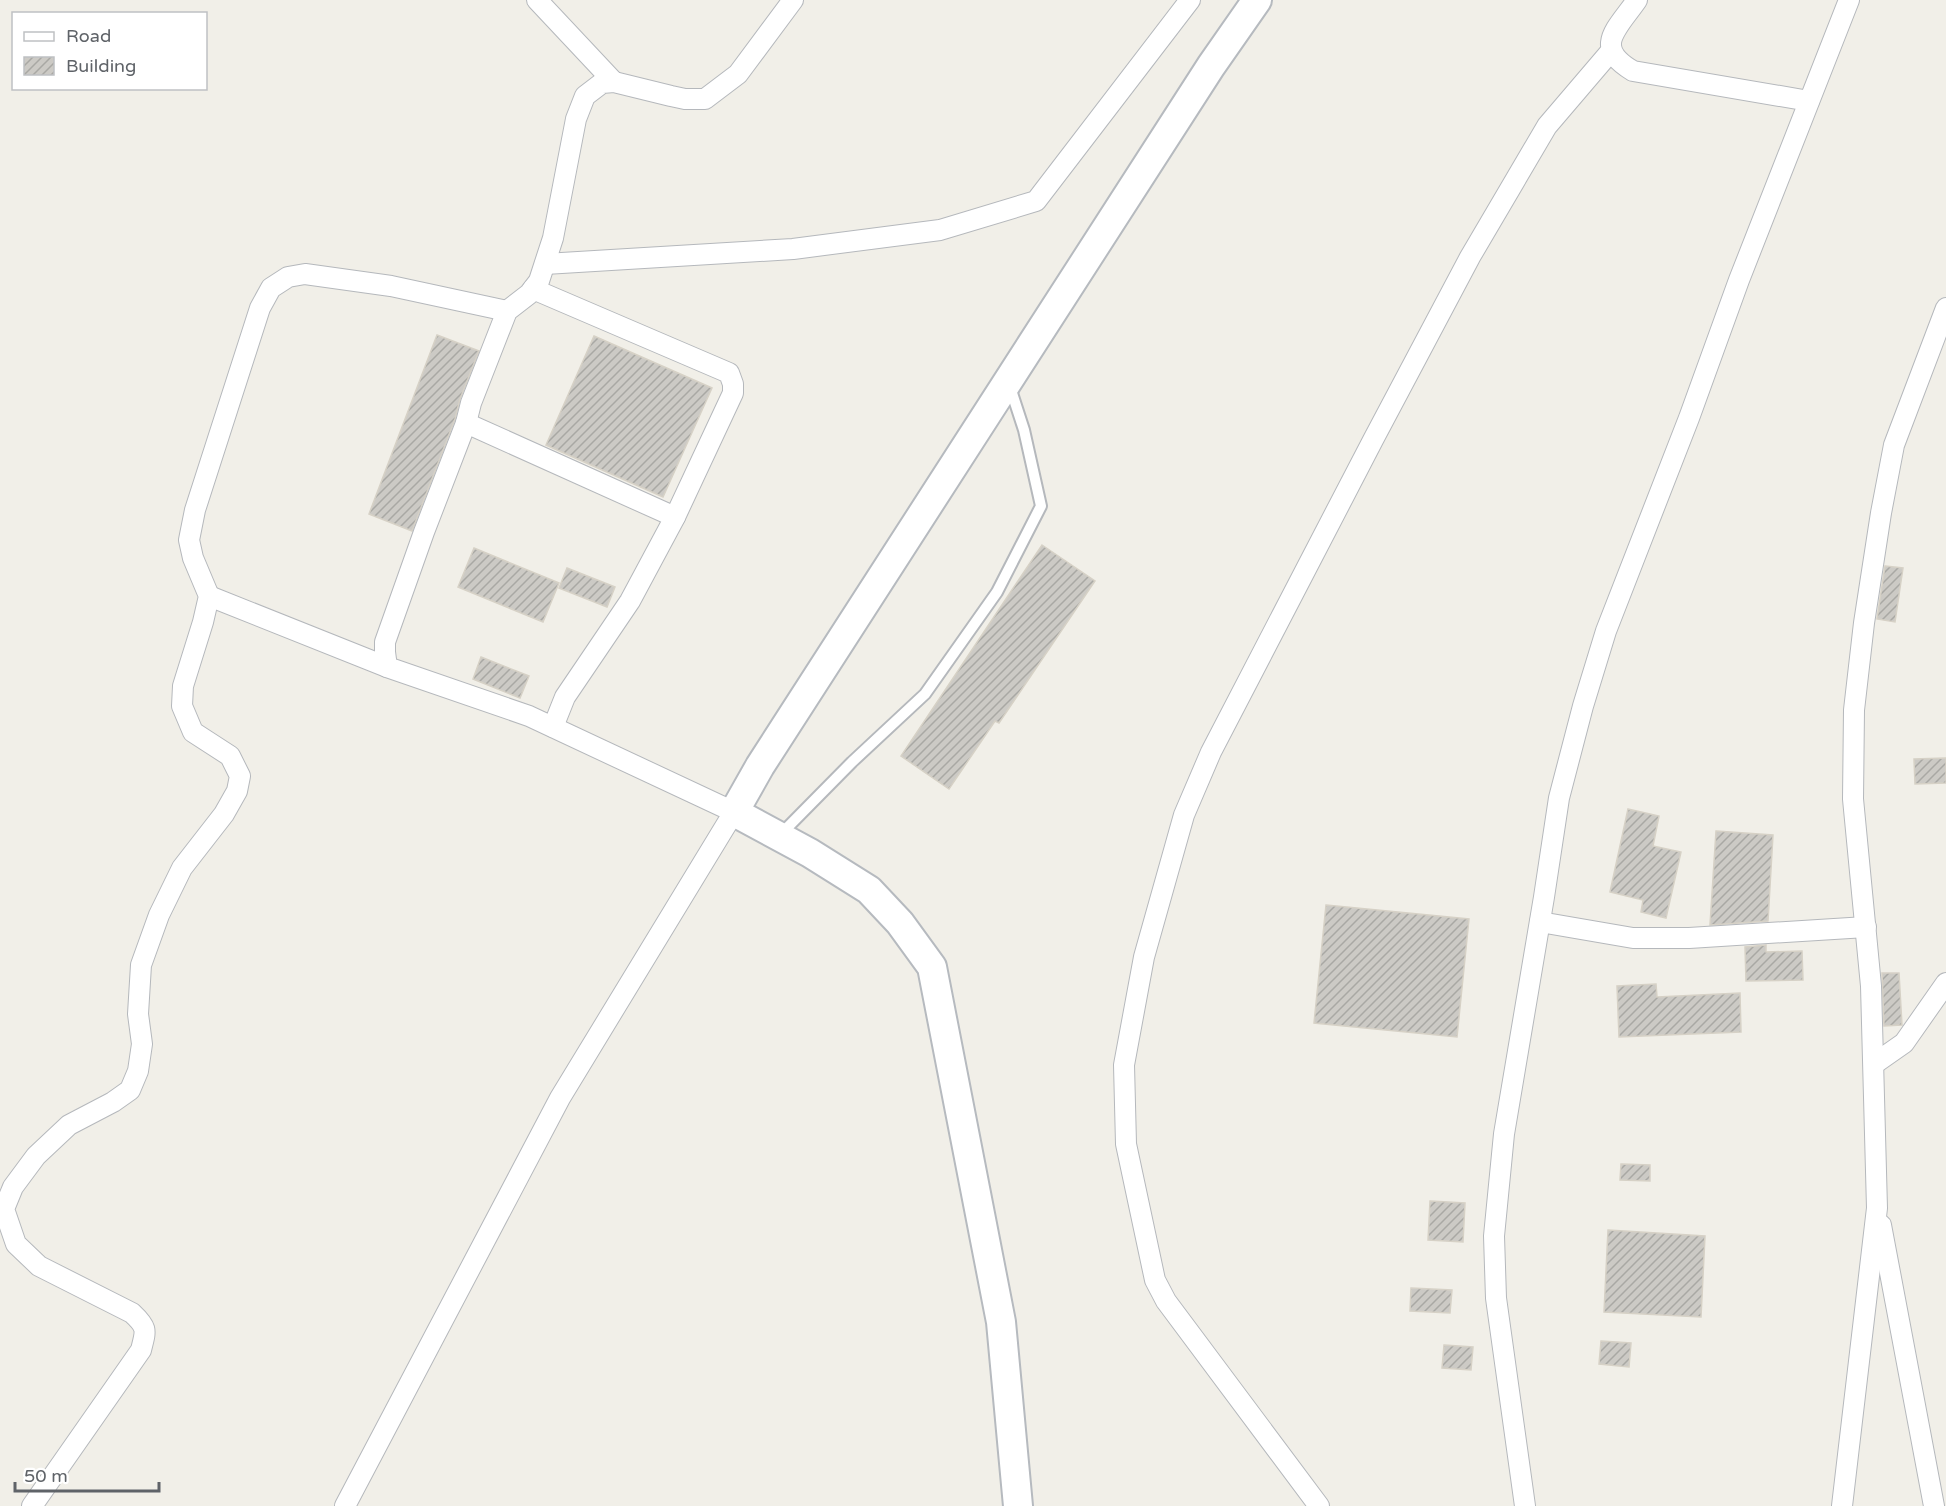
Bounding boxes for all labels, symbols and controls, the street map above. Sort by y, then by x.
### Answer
legend [12,12,207,90]
text: Road [66,25,111,47]
text: Building [66,55,136,77]
scale bar [15,1455,159,1493]
text: 50 m [24,1465,68,1487]

